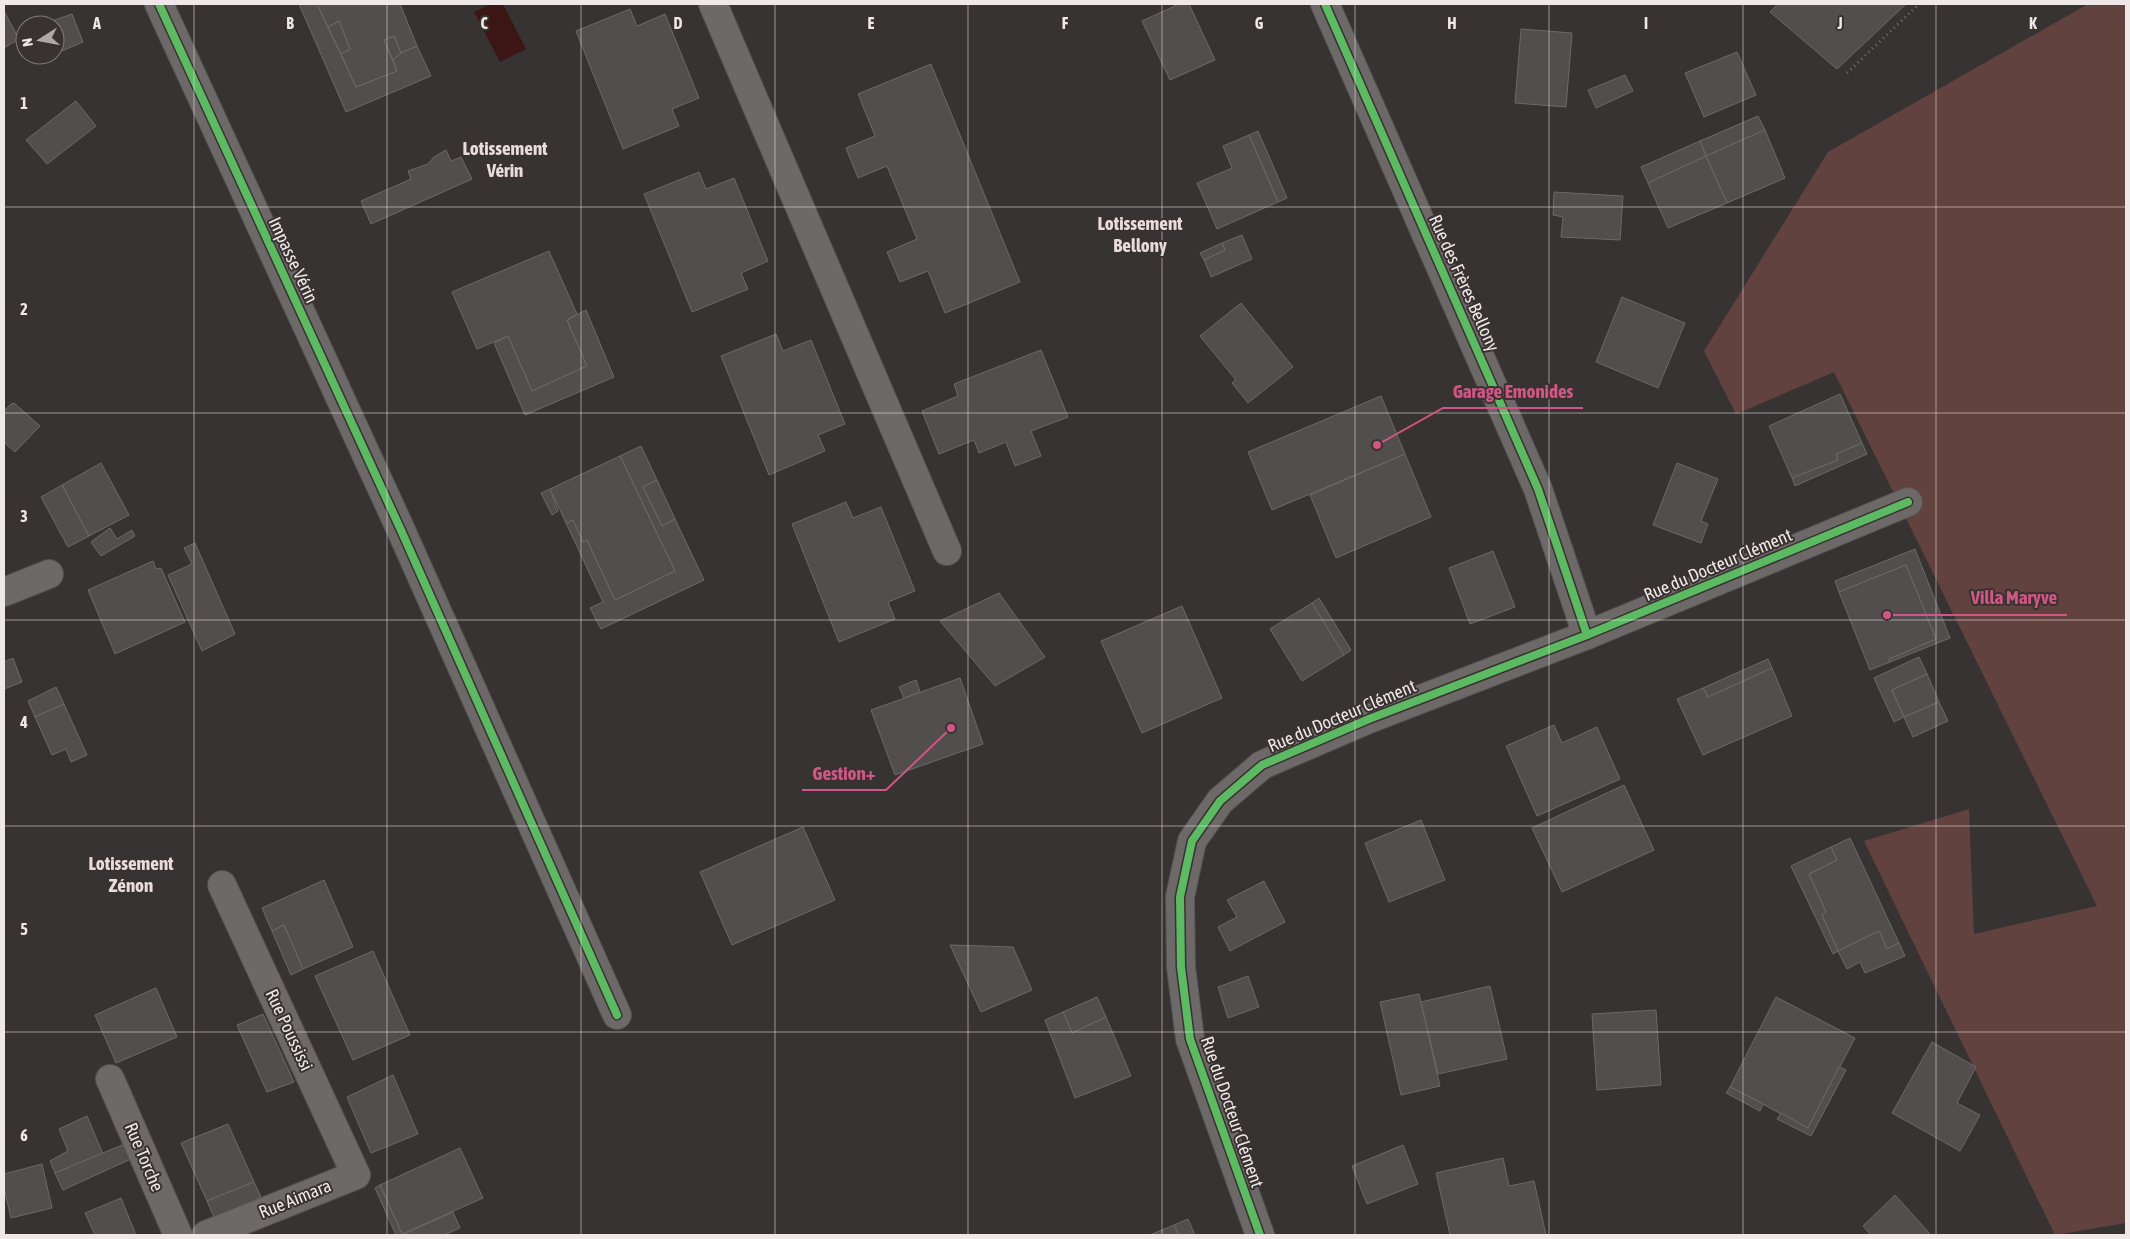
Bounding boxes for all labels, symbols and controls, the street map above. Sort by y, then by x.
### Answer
text: A [92,14,101,32]
text: B [286,14,294,32]
text: C [480,14,488,32]
text: D [674,14,683,32]
text: E [868,14,875,32]
text: F [1062,14,1069,32]
text: G [1255,14,1264,32]
text: H [1447,14,1457,32]
text: I [1644,14,1648,32]
text: J [1836,14,1843,32]
text: K [2029,14,2037,32]
north arrow [15,15,65,65]
text: N [19,37,36,48]
text: 1 [20,94,28,112]
district label: Lotissement Vérin [462,137,548,181]
street label: Rue des Frères Bellony [1425,211,1504,354]
district label: Lotissement Bellony [1097,212,1183,256]
street label: Impasse Vérin [264,213,323,306]
text: 2 [20,300,28,318]
callout: Garage Emonides [1443,374,1583,408]
text: Garage Emonides [1453,380,1574,402]
text: 3 [20,507,28,525]
street label: Rue du Docteur Clément [1641,524,1795,605]
callout: Villa Maryve [1961,581,2067,615]
text: Villa Maryve [1970,586,2058,608]
street label: Rue du Docteur Clément [1265,675,1419,756]
text: 4 [19,713,28,731]
callout: Gestion+ [802,756,886,790]
text: Gestion+ [812,762,876,784]
district label: Lotissement Zénon [88,852,174,896]
text: 5 [20,920,28,938]
street label: Rue Poussissi [261,986,318,1074]
street label: Rue du Docteur Clément [1197,1033,1268,1190]
street label: Rue Torche [121,1119,168,1194]
text: 6 [20,1126,28,1144]
street label: Rue Aimara [256,1175,334,1222]

